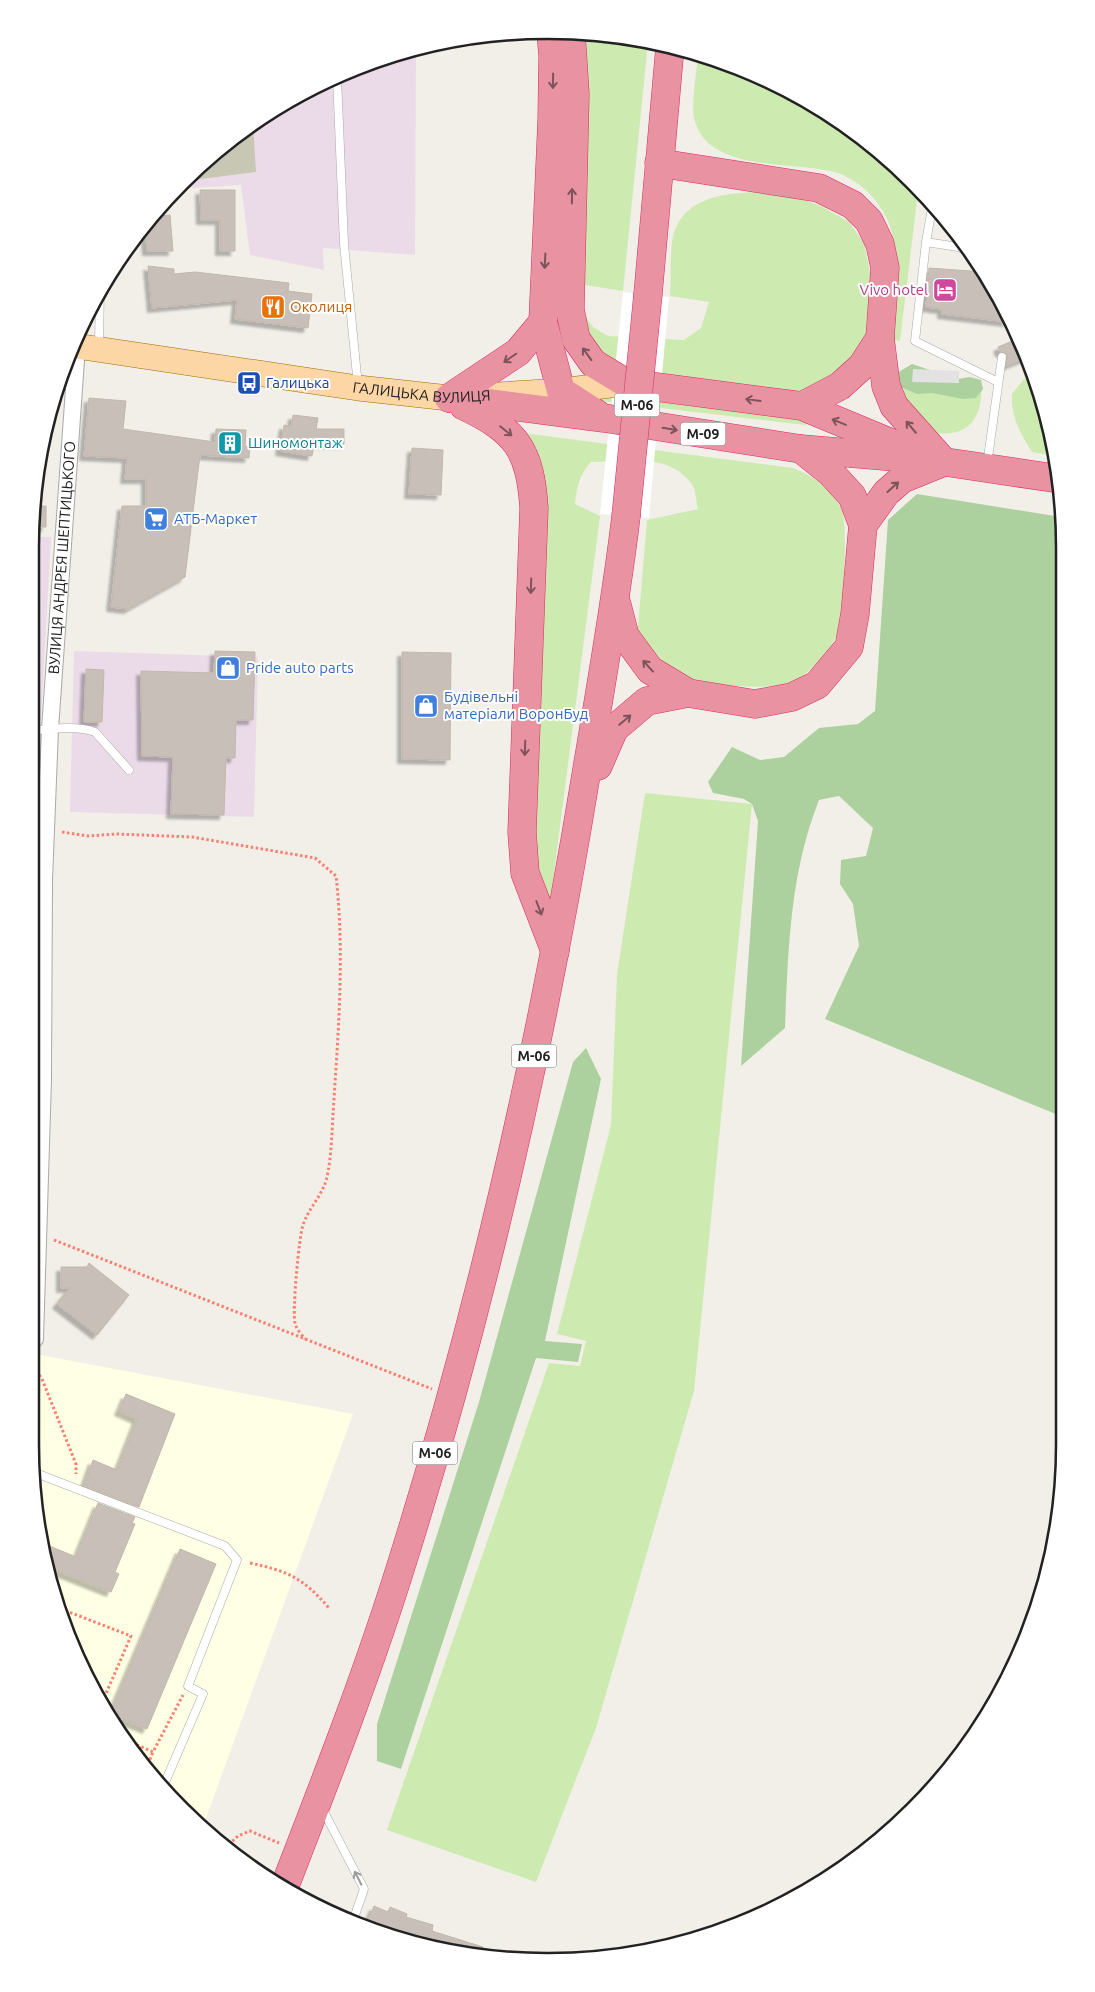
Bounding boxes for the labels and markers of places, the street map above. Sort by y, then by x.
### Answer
hotel icon: Vivo hotel [932,277,958,303]
place label: Vivo hotel [859,281,928,298]
restaurant icon: Околиця [260,294,286,320]
place label: Околиця [290,298,352,315]
bus stop icon: Галицька [236,370,262,396]
place label: Галицька [266,374,329,391]
building icon: Шиномонтаж [217,430,243,456]
place label: Шиномонтаж [248,434,343,451]
supermarket icon: ATБ-Маркет [143,506,169,532]
place label: ATБ-Маркет [174,510,257,527]
shop icon: Pride auto parts [215,655,241,681]
place label: Pride auto parts [246,659,354,676]
place label: Будівельні матеріали ВоронБуд [444,688,589,722]
shop icon: Будівельні матеріали ВоронБуд [413,693,439,719]

